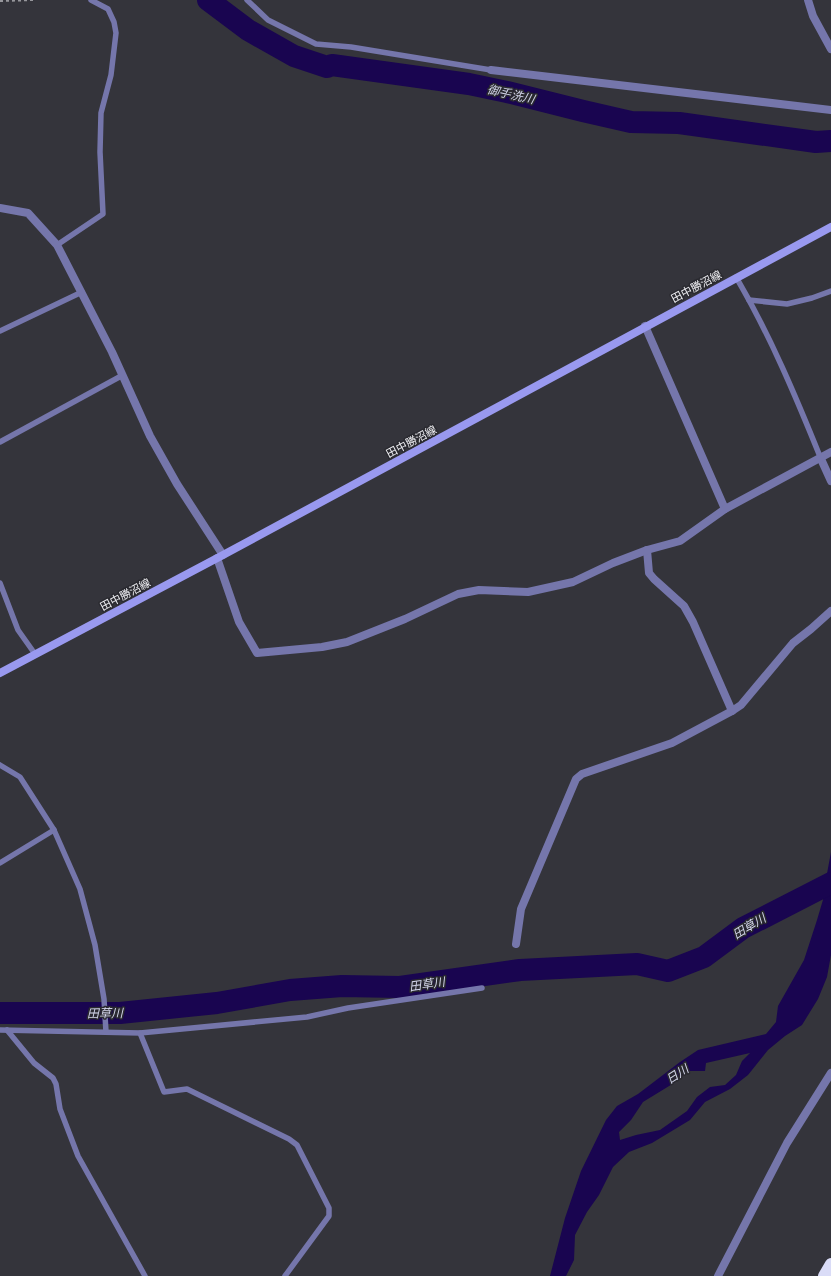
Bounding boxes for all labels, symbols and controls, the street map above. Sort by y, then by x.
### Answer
water label: 御手洗川 [486,81,538,107]
street label: 田中勝沼線 [669,267,723,305]
street label: 田中勝沼線 [384,422,438,460]
street label: 田中勝沼線 [98,575,152,613]
water label: 田草川 [730,909,770,942]
water label: 田草川 [408,974,448,994]
water label: 田草川 [87,1005,125,1021]
water label: 日川 [663,1060,693,1087]

